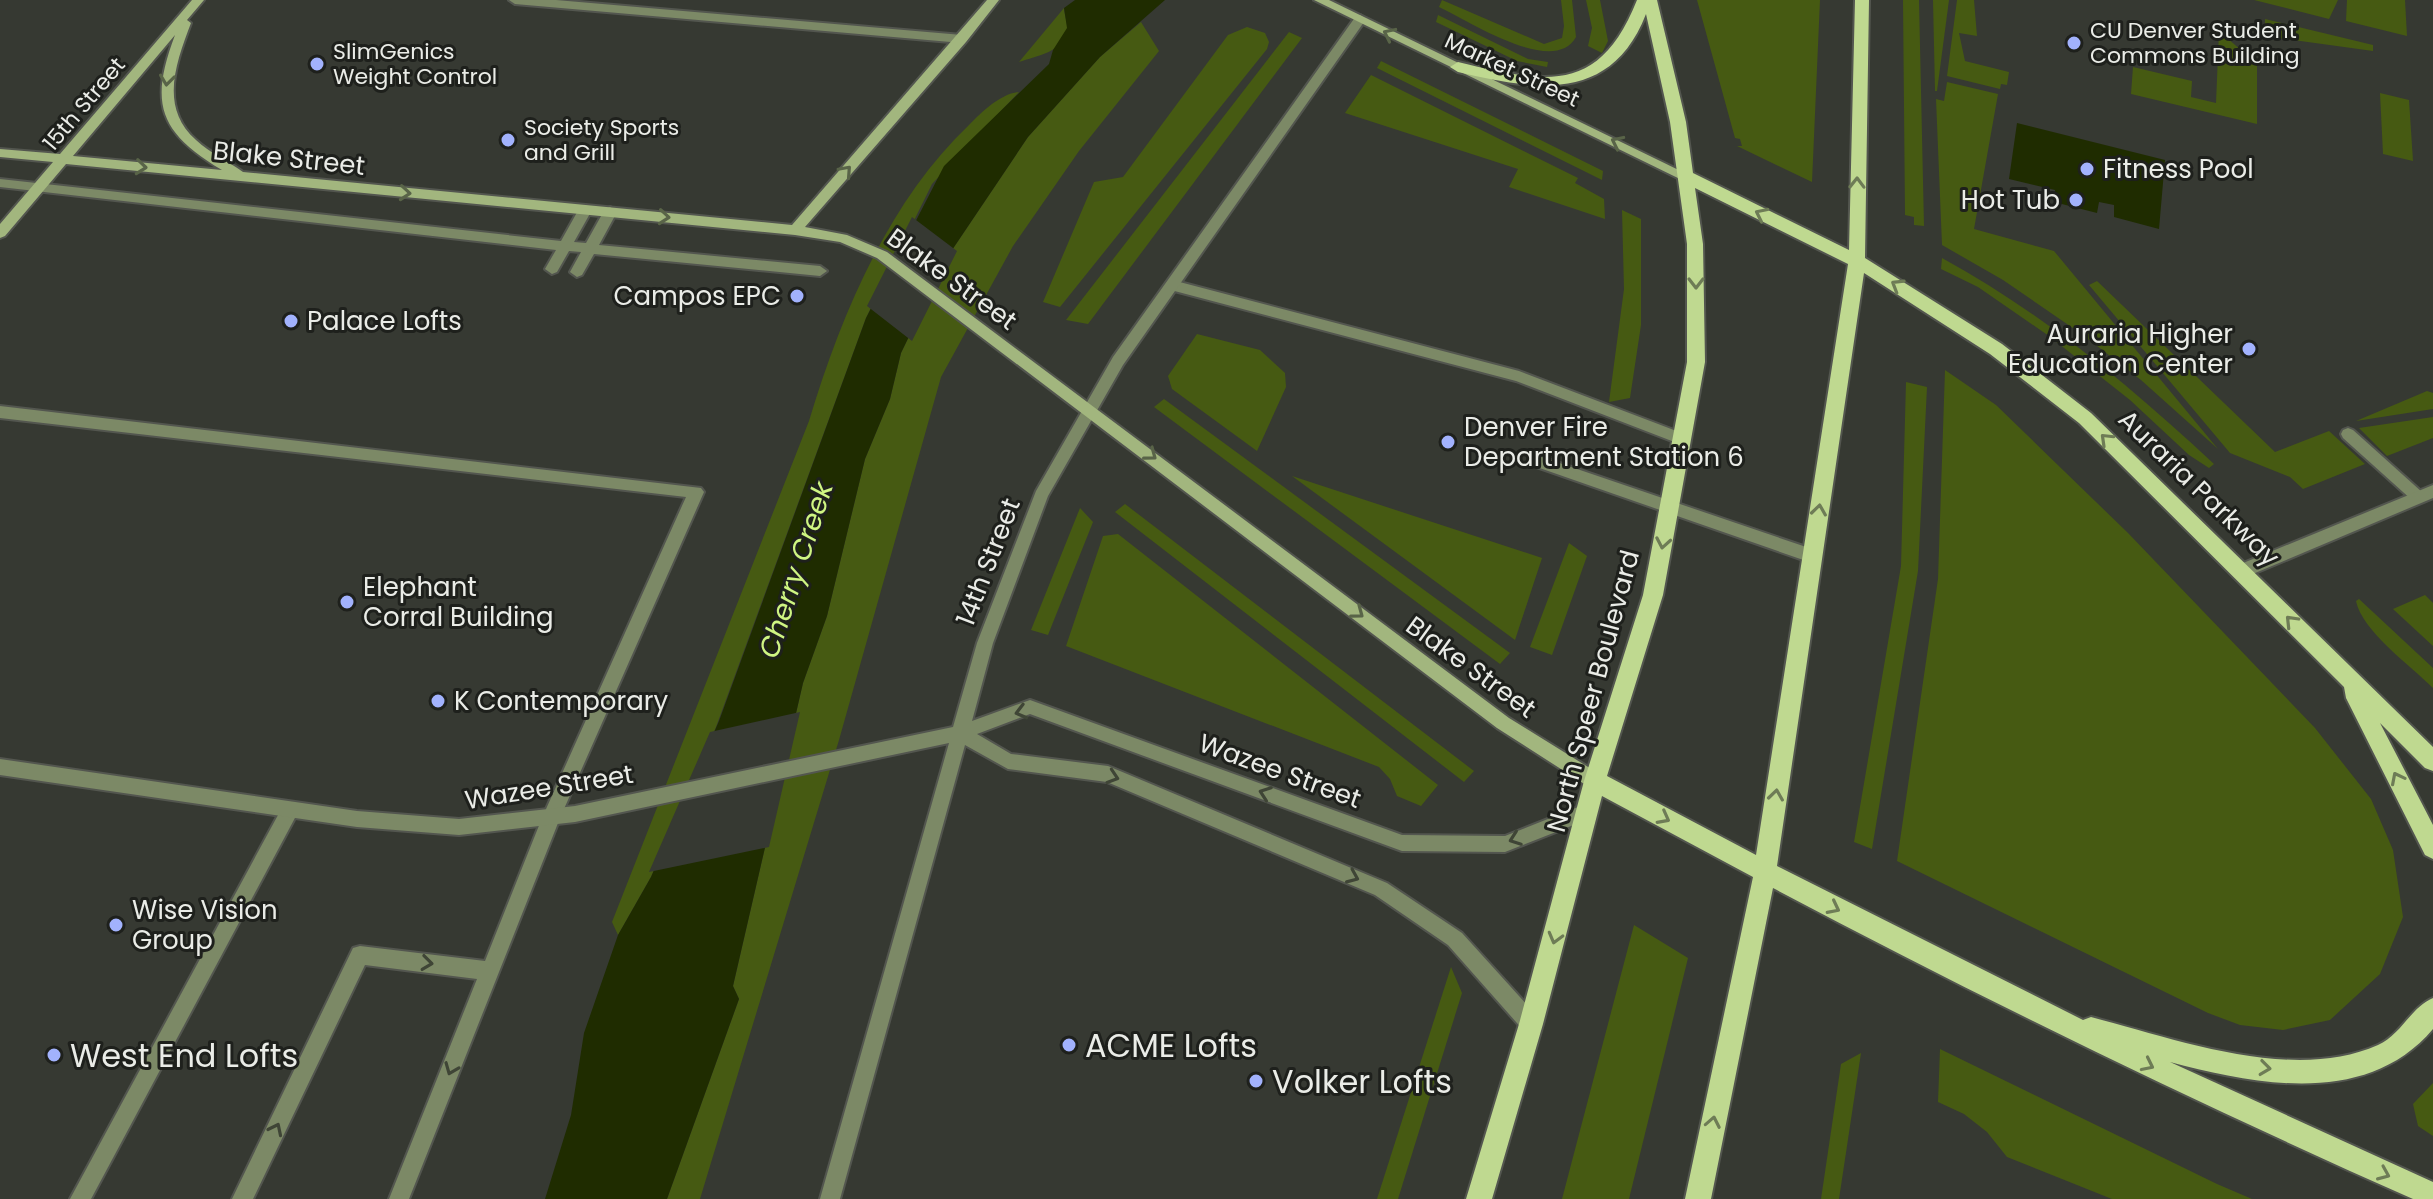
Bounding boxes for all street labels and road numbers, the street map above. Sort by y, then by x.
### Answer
street label: Market Street [1440,25,1584,115]
street label: 15th Street [36,51,132,157]
street label: Blake Street [211,132,367,184]
street label: Blake Street [880,220,1024,338]
street label: Auraria Parkway [2110,402,2288,575]
street label: 14th Street [947,493,1029,631]
street label: North Speer Boulevard [1538,546,1648,836]
street label: Blake Street [1399,608,1543,726]
street label: Wazee Street [1194,725,1366,817]
street label: Wazee Street [462,756,636,818]

